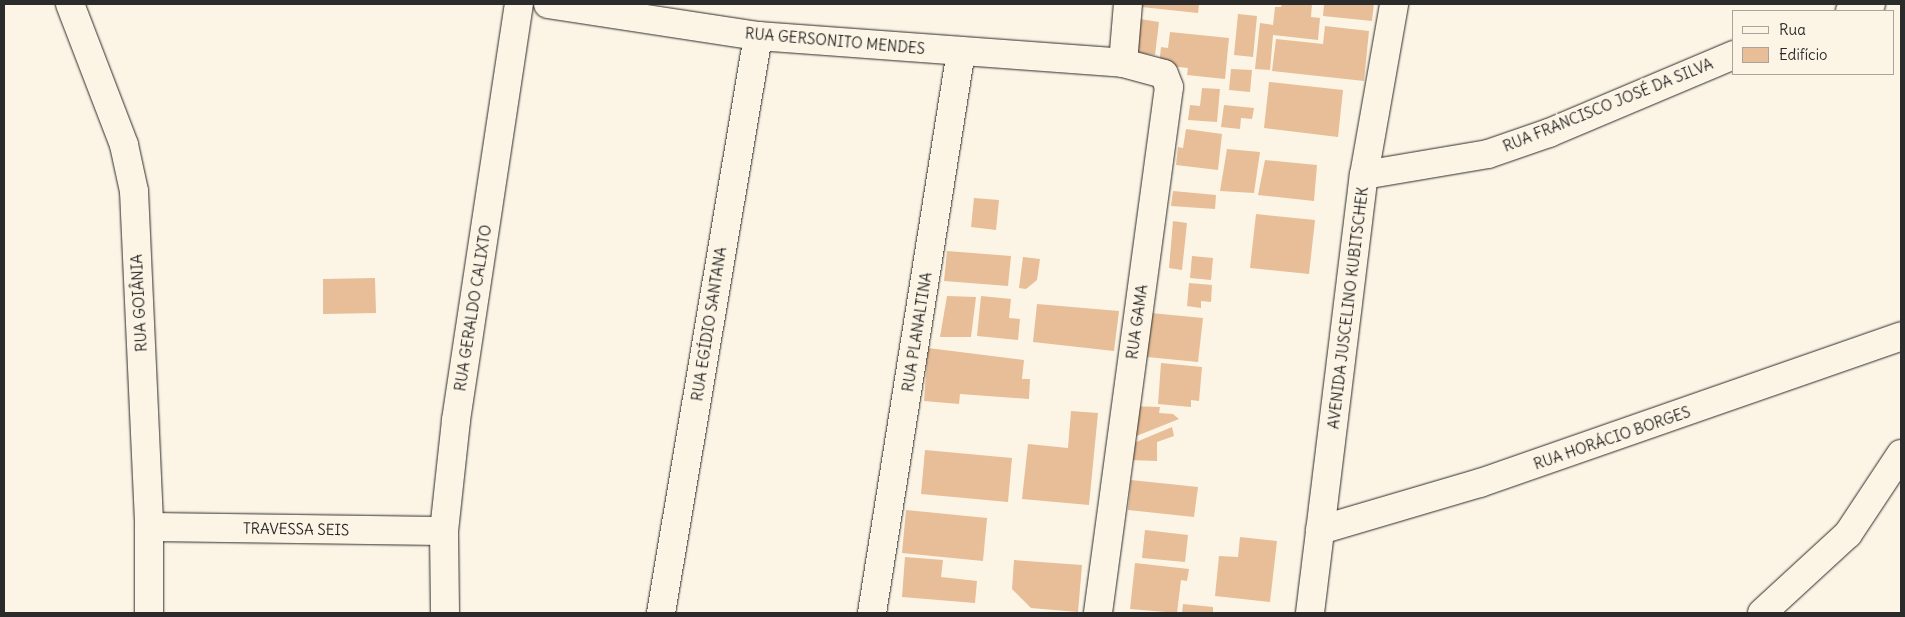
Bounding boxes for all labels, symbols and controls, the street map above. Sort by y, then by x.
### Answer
legend [1732,10,1895,75]
text: Rua [1779,20,1806,39]
street label: RUA GERSONITO MENDES [744,24,926,58]
text: Edifício [1779,45,1827,64]
street label: RUA FRANCISCO JOSÉ DA SILVA [1500,55,1716,155]
street label: AVENIDA JUSCELINO KUBITSCHEK [1324,186,1372,430]
street label: RUA GERALDO CALIXTO [451,223,495,393]
street label: RUA EGÍDIO SANTANA [688,246,730,402]
street label: RUA GOIÂNIA [127,254,151,352]
street label: RUA PLANALTINA [899,271,935,393]
street label: RUA GAMA [1123,283,1151,361]
street label: RUA HORÁCIO BORGES [1531,403,1693,473]
street label: TRAVESSA SEIS [243,519,349,539]

